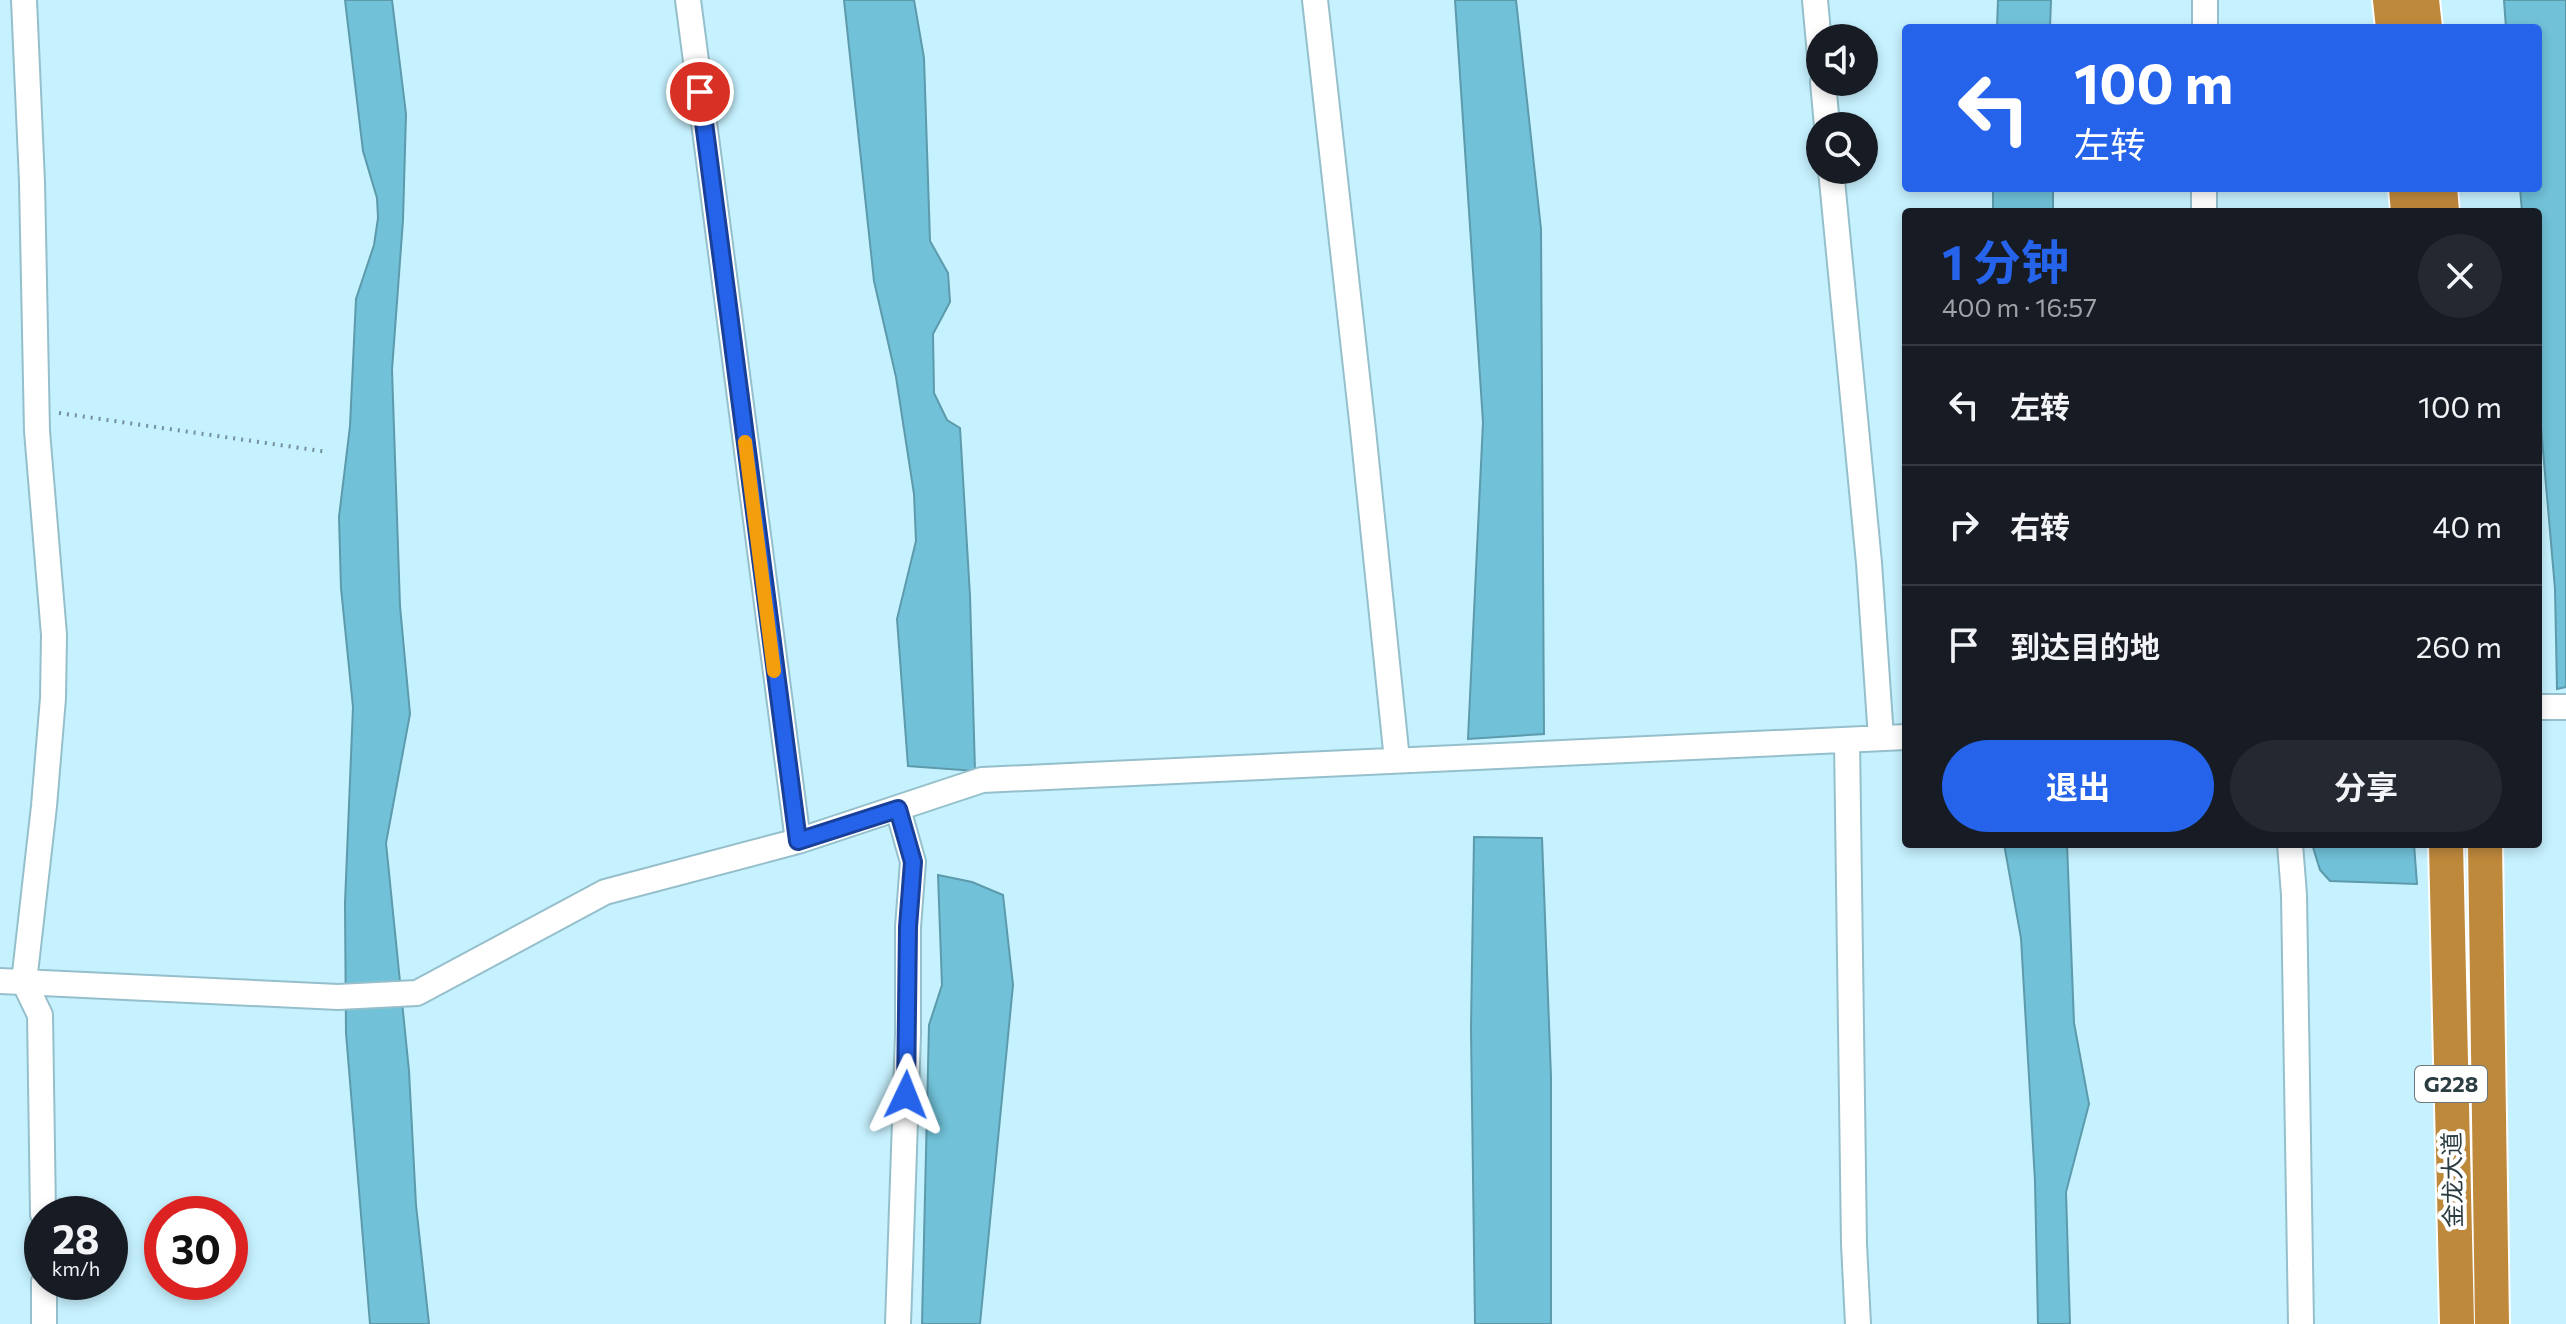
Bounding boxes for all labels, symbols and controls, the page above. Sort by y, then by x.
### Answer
map controls [1806,24,1878,184]
button: sound [1806,24,1878,96]
text: 100 m [2074,47,2233,116]
icon: left [1942,56,2046,160]
pin [666,58,734,126]
icon: arrive [678,70,722,114]
button: search [1806,112,1878,184]
text: 左转 [2074,121,2146,165]
text: 1 分钟 [1942,231,2069,290]
button: close [2418,234,2502,318]
text: 400 m · 16:57 [1942,291,2097,322]
icon: left [1942,383,1986,427]
text: 左转 [2010,387,2070,424]
text: 100 m [2418,387,2502,424]
icon: right [1942,503,1986,547]
text: 右转 [2010,507,2070,544]
text: 40 m [2433,507,2502,544]
icon: arrive [1942,623,1986,667]
text: 到达目的地 [2010,627,2160,664]
text: 260 m [2416,627,2502,664]
button: 退出 [1942,740,2214,832]
button: 分享 [2230,740,2502,832]
position arrow [864,1053,948,1137]
road number: G228 [2415,1066,2487,1102]
street label: 金龙大道 [2436,1132,2467,1228]
speed limit sign: 30 [144,1196,248,1300]
text: 28 [52,1213,100,1262]
text: km/h [52,1256,100,1280]

